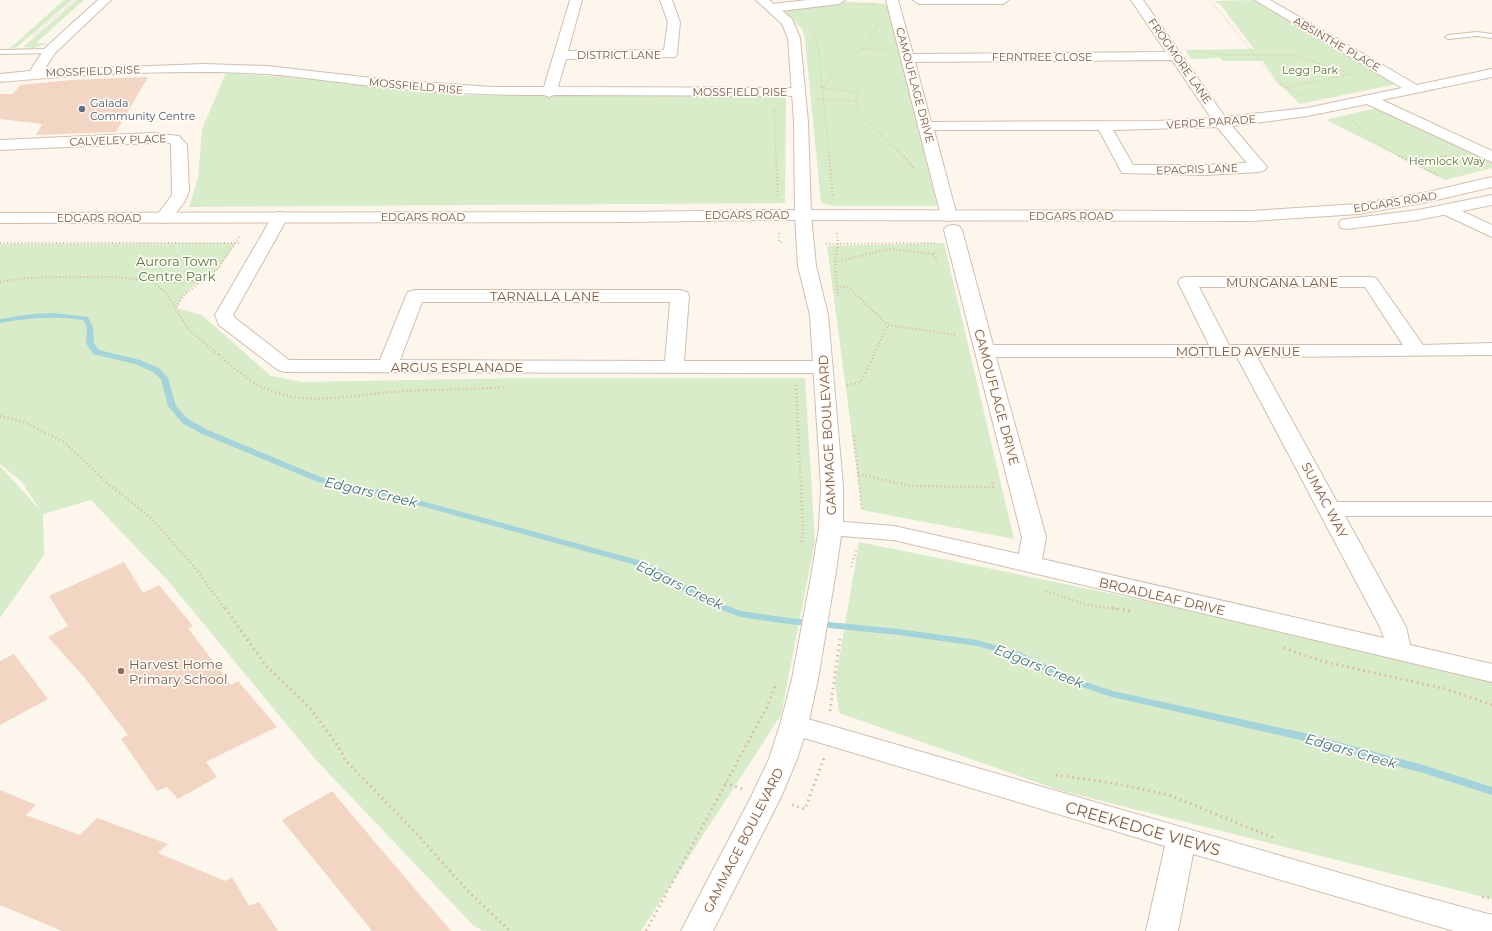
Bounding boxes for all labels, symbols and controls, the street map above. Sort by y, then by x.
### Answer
street label: ABSINTHE PLACE [1291,13,1383,75]
street label: FROGMORE LANE [1145,16,1215,106]
street label: CAMOUFLAGE DRIVE [893,26,937,144]
street label: DISTRICT LANE [577,48,661,62]
street label: FERNTREE CLOSE [992,50,1092,64]
street label: MOSSFIELD RISE [45,62,141,80]
park label: Legg Park [1282,63,1338,77]
street label: MOSSFIELD RISE [368,75,464,97]
street label: MOSSFIELD RISE [693,85,787,99]
place label: Galada Community Centre [90,96,196,123]
marker: Galada Community Centre [77,104,87,114]
street label: VERDE PARADE [1166,112,1256,132]
street label: CALVELEY PLACE [69,131,167,149]
park label: Hemlock Way [1409,154,1485,168]
street label: EPACRIS LANE [1156,161,1238,177]
street label: EDGARS ROAD [1352,188,1438,216]
street label: EDGARS ROAD [705,208,789,222]
street label: EDGARS ROAD [1029,209,1113,223]
street label: EDGARS ROAD [381,210,465,224]
street label: EDGARS ROAD [57,211,141,225]
park label: Aurora Town Centre Park [136,253,218,284]
street label: MUNGANA LANE [1226,274,1338,290]
street label: TARNALLA LANE [490,288,600,304]
street label: CAMOUFLAGE DRIVE [971,327,1023,467]
street label: MOTTLED AVENUE [1176,343,1300,359]
street label: GAMMAGE BOULEVARD [815,354,839,516]
street label: ARGUS ESPLANADE [391,359,523,375]
street label: SUMAC WAY [1298,459,1352,541]
water label: Edgars Creek [323,473,420,512]
water label: Edgars Creek [634,556,727,614]
street label: BROADLEAF DRIVE [1097,574,1227,618]
water label: Edgars Creek [992,640,1087,692]
place label: Harvest Home Primary School [129,656,228,687]
marker: Harvest Home Primary School [116,666,126,676]
water label: Edgars Creek [1303,729,1400,773]
street label: GAMMAGE BOULEVARD [699,764,787,915]
street label: CREEKEDGE VIEWS [1063,797,1223,860]

